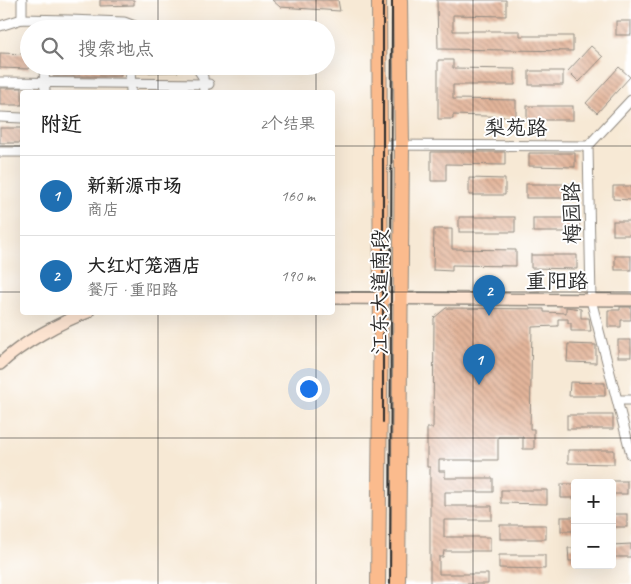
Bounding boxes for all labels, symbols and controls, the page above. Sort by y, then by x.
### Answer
search box [20,20,335,75]
icon: search [38,34,66,62]
text: 搜索地点 [78,37,154,61]
text: 附近 [40,111,82,137]
text: 2个结果 [260,114,315,134]
street label: 梨苑路 [485,115,548,141]
text: 新新源市场 [87,174,182,198]
street label: 梅园路 [558,181,586,245]
text: 1 [52,186,60,206]
text: 160 m [281,186,315,206]
text: 商店 [87,200,119,220]
street label: 江东大道南段 [367,229,393,355]
text: 大红灯笼酒店 [87,254,201,278]
text: 2 [52,266,60,286]
text: 190 m [281,266,315,286]
street label: 重阳路 [526,268,589,294]
pin: 2 [473,275,505,316]
text: 餐厅 · 重阳路 [87,280,178,300]
pin: 1 [463,344,495,385]
your location [296,376,322,402]
map controls [571,479,616,569]
button: + [571,479,616,524]
button: − [571,524,616,569]

